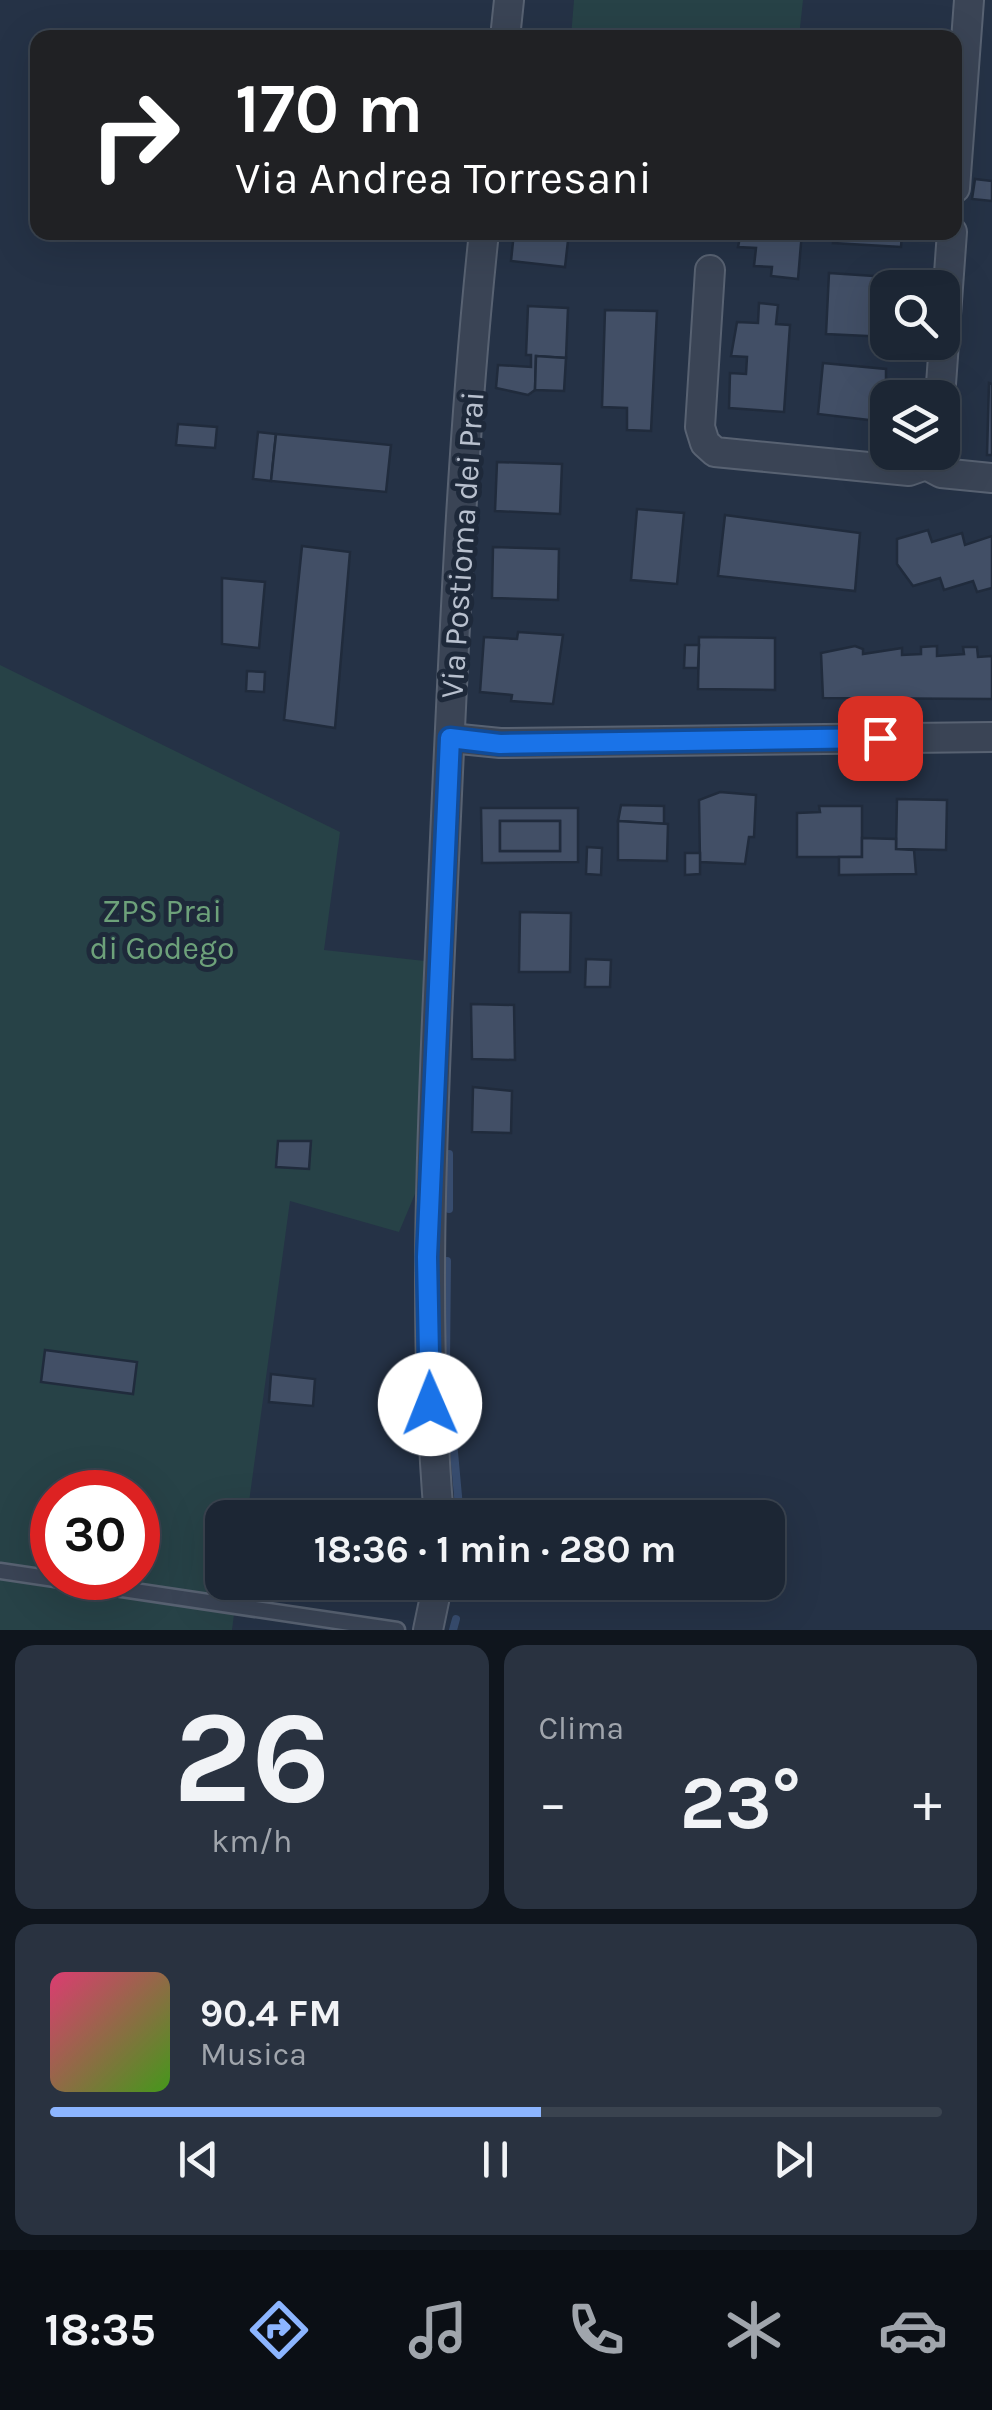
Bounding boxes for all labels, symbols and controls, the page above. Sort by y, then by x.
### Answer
text: 170 m [235,68,423,150]
icon: right [70,70,200,200]
text: Via Andrea Torresani [235,152,652,204]
map controls [870,270,960,470]
button: search [870,270,960,360]
button: layers [870,380,960,470]
street label: Via Postioma dei Prai [433,390,492,700]
pin [838,696,923,781]
icon: arrive [853,711,908,766]
park label: ZPS Prai di Godego [89,893,235,967]
position arrow [378,1352,482,1456]
speed limit sign: 30 [30,1470,160,1600]
text: 18:36 · 1 min · 280 m [314,1527,676,1572]
text: 26 [173,1682,331,1834]
text: Clima [539,1710,624,1747]
text: 23° [680,1759,801,1847]
text: − [539,1771,567,1835]
text: + [913,1771,942,1835]
text: km/h [211,1823,292,1860]
text: 90.4 FM [200,1991,342,2036]
text: Musica [200,2036,307,2073]
icon: previous [171,2132,226,2187]
icon: pause [468,2132,523,2187]
icon: next [766,2132,821,2187]
icon: directions [244,2295,314,2365]
icon: music [403,2295,473,2365]
icon: phone [561,2295,631,2365]
icon: climate [719,2295,789,2365]
icon: car [878,2295,948,2365]
text: 18:35 [44,2304,156,2356]

